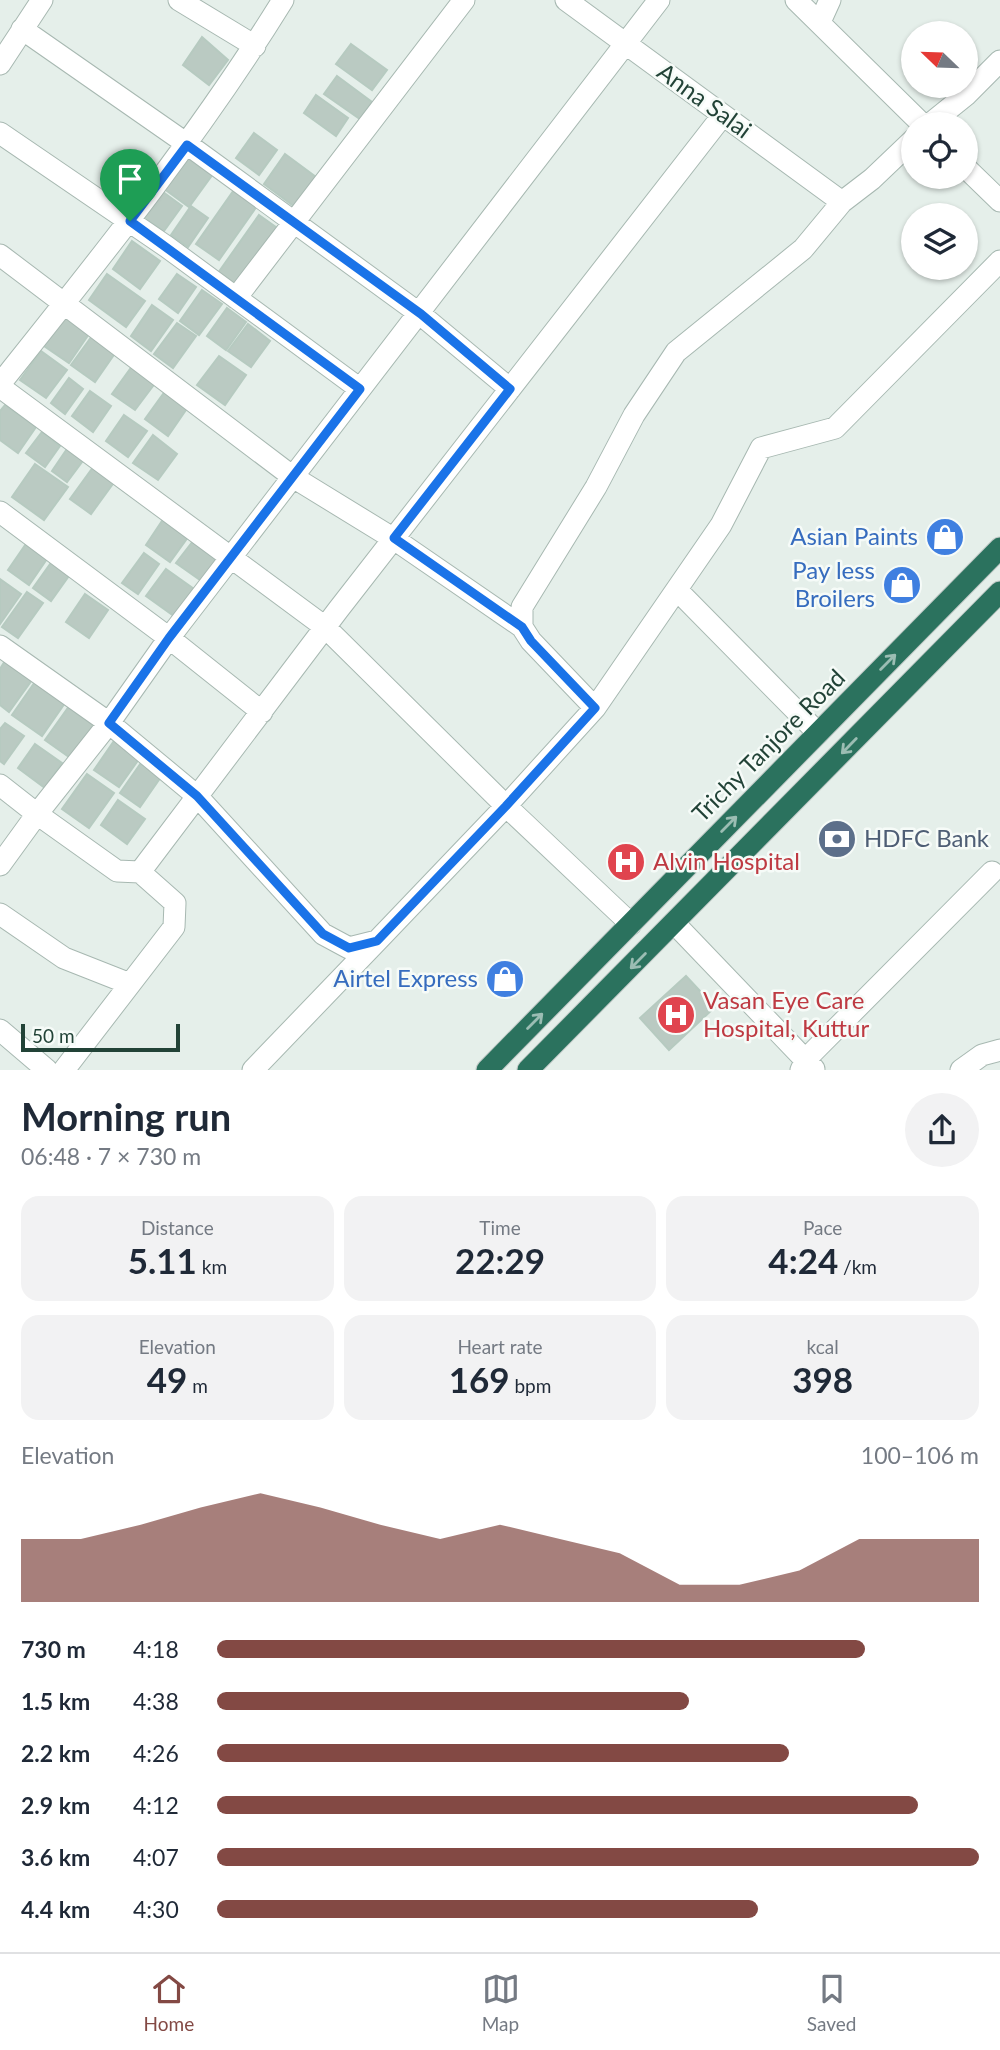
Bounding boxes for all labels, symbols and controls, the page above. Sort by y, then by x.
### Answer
north arrow [901,21,978,98]
map controls [901,21,978,280]
street label: Anna Salai [652,56,758,144]
button: locate [901,112,978,189]
pin [100,149,160,221]
icon: arrive [111,160,149,198]
button: layers [901,203,978,280]
shop icon: Asian Paints [924,516,966,558]
place label: Asian Paints [790,521,918,550]
place label: Pay less Broilers [792,555,875,612]
shop icon: Pay less Broilers [881,564,923,606]
one-way arrow [880,654,897,671]
street label: Trichy Tanjore Road [685,662,850,827]
one-way arrow [841,737,858,754]
one-way arrow [720,816,737,833]
bank icon: HDFC Bank [816,818,858,860]
place label: HDFC Bank [864,823,990,852]
hospital icon: Alvin Hospital [605,841,647,883]
place label: Alvin Hospital [653,846,800,875]
one-way arrow [630,952,647,969]
shop icon: Airtel Express [484,958,526,1000]
place label: Airtel Express [333,963,478,992]
place label: Vasan Eye Care Hospital, Kuttur [703,985,869,1042]
hospital icon: Vasan Eye Care Hospital, Kuttur [655,994,697,1036]
one-way arrow [526,1013,543,1030]
scale bar [21,1021,180,1053]
text: 50 m [32,1024,75,1047]
text: Morning run [21,1093,231,1139]
button: share [905,1093,979,1167]
text: 06:48 · 7 × 730 m [21,1142,201,1170]
text: Distance [141,1216,214,1239]
text: Time [479,1216,521,1239]
text: Pace [803,1216,842,1239]
text: 5.11 [128,1239,197,1281]
text: 22:29 [455,1239,545,1281]
text: 4:24 [768,1239,838,1281]
text: km [197,1255,227,1278]
text: /km [838,1255,877,1278]
text: Elevation [139,1335,216,1358]
text: Heart rate [457,1335,543,1358]
text: kcal [807,1335,839,1358]
text: 49 [147,1358,187,1400]
text: 169 [449,1358,510,1400]
text: 398 [792,1358,853,1400]
text: m [187,1374,208,1397]
text: bpm [510,1374,551,1397]
text: Elevation [21,1441,114,1469]
text: 100–106 m [861,1441,979,1469]
text: 730 m [21,1635,86,1663]
text: 4:18 [133,1635,179,1663]
text: 1.5 km [21,1687,90,1715]
text: 4:38 [133,1687,179,1715]
text: 2.2 km [21,1739,90,1767]
text: 4:26 [133,1739,179,1767]
text: 2.9 km [21,1791,90,1819]
text: 4:12 [133,1791,179,1819]
text: 3.6 km [21,1843,90,1871]
text: 4:07 [133,1843,179,1871]
text: 4.4 km [21,1895,90,1923]
text: 4:30 [133,1895,179,1923]
tab: Home [144,1970,194,2035]
tab: Map [482,1970,520,2035]
tab: Saved [807,1970,856,2035]

